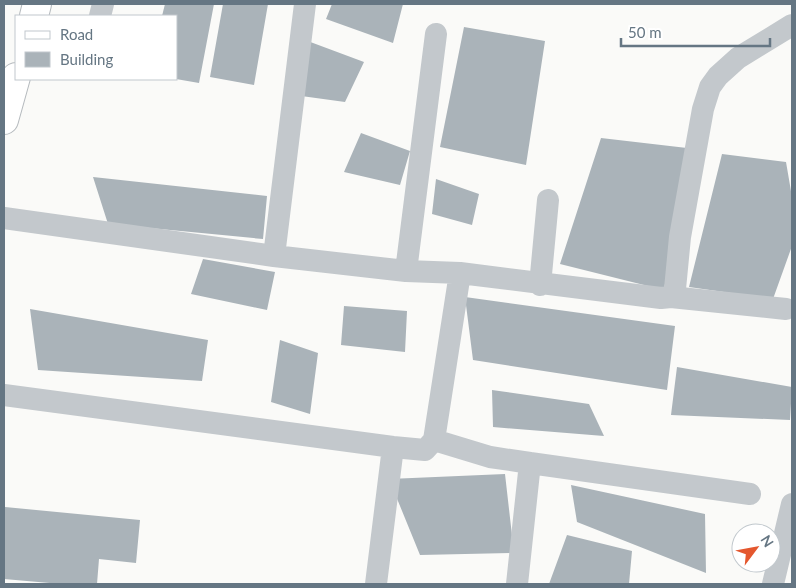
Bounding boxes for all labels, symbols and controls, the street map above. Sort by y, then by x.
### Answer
legend [15,15,178,80]
scale bar [621,15,770,47]
text: 50 m [628,23,662,41]
text: Road [60,25,93,43]
text: Building [60,50,113,68]
north arrow [731,523,781,573]
text: N [757,532,778,550]

